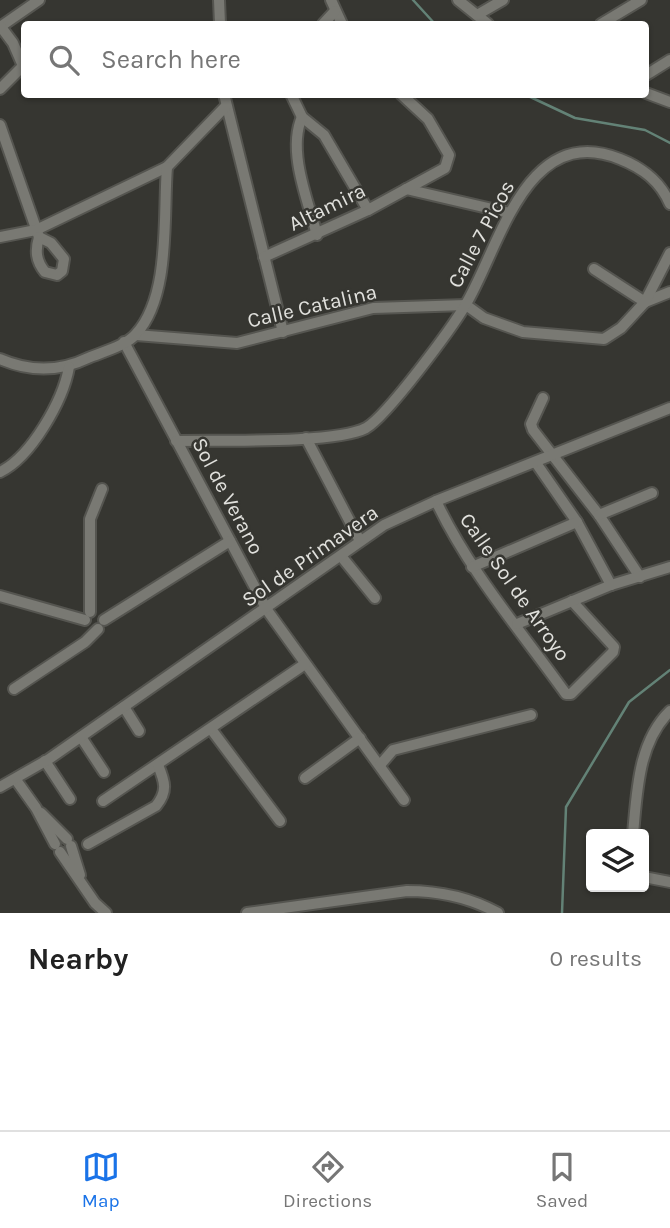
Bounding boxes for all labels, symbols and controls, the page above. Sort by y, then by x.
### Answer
search box [21,21,649,98]
icon: search [45,41,83,79]
text: Search here [101,44,241,75]
street label: Calle 7 Picos [443,176,519,292]
street label: Altamira [285,178,369,236]
street label: Calle Catalina [245,279,379,333]
street label: Sol de Verano [187,434,269,558]
street label: Sol de Primavera [237,500,383,612]
street label: Calle Sol de Arroyo [455,508,575,666]
map controls [586,829,649,892]
button: layers [586,829,649,892]
text: Nearby [28,941,128,977]
text: 0 results [550,945,642,972]
tab: Map [82,1148,120,1212]
tab: Directions [283,1148,372,1212]
tab: Saved [536,1148,588,1212]

